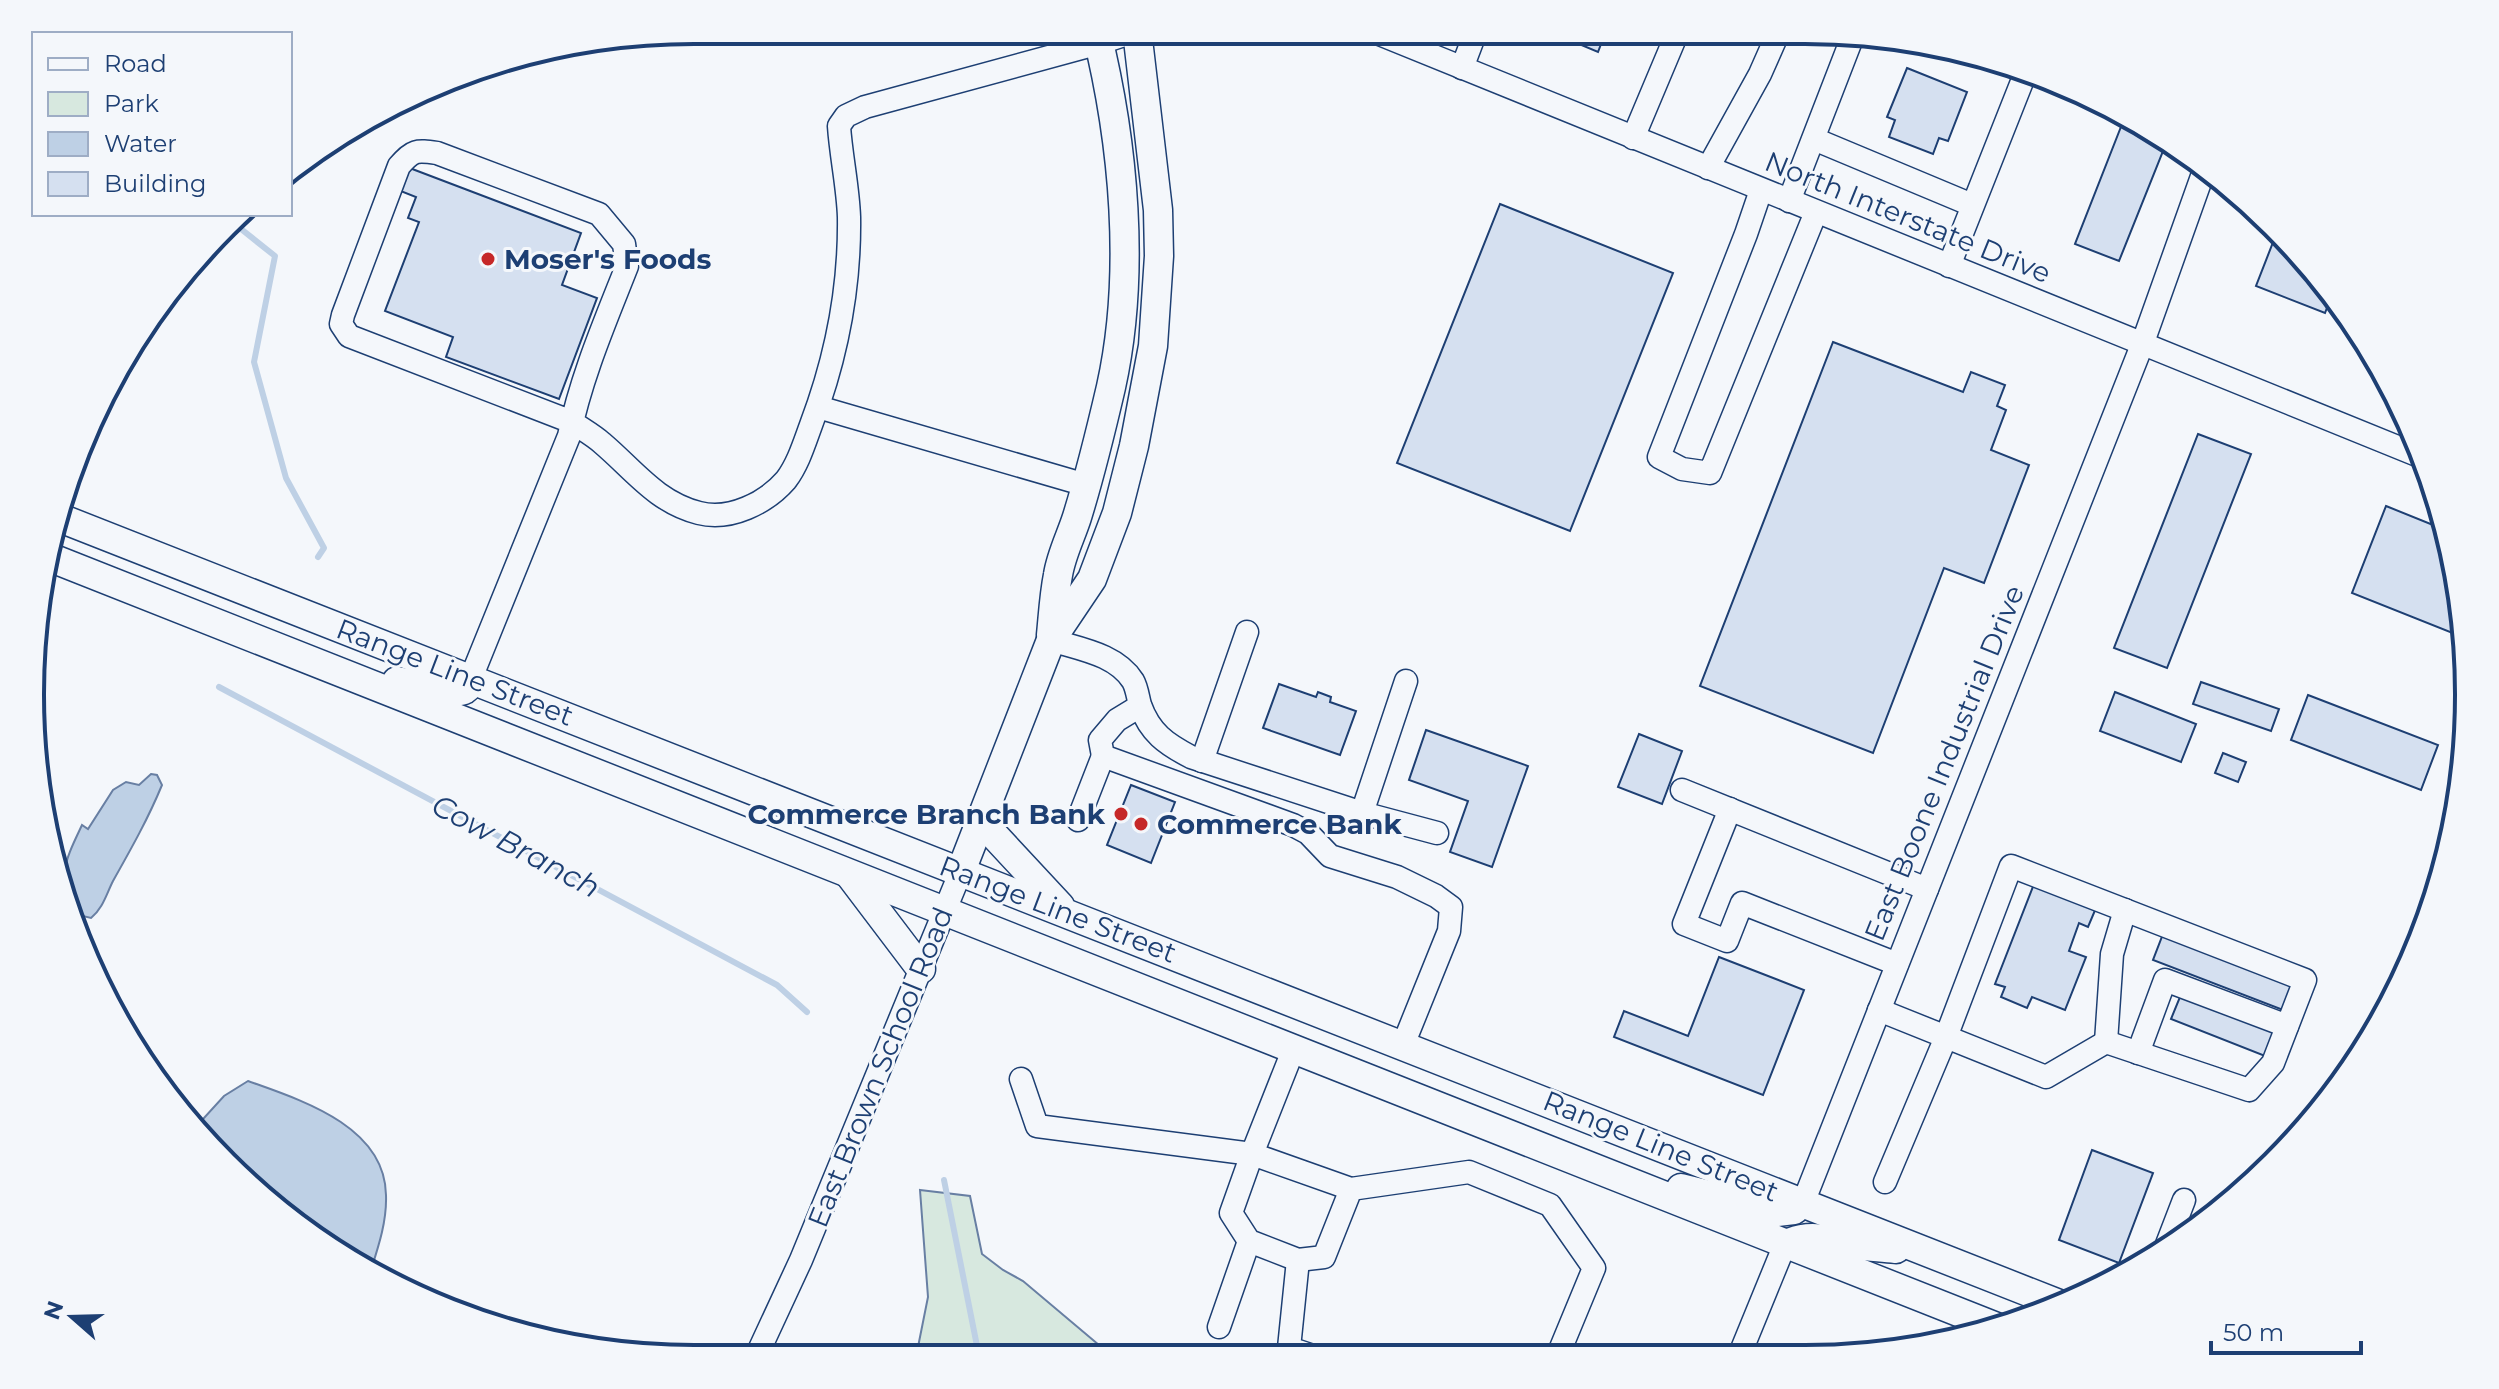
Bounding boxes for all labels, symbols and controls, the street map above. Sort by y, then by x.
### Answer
legend [32,32,292,216]
text: Road [104,49,167,78]
text: Park [104,89,159,118]
text: Water [104,129,177,158]
street label: North Interstate Drive [1760,144,2056,290]
text: Building [104,169,207,198]
place label: Moser's Foods [504,242,711,276]
marker: Moser's Foods [479,250,497,268]
street label: East Boone Industrial Drive [1857,580,2031,946]
street label: Range Line Street [332,611,578,733]
water label: Cow Branch [426,786,606,906]
place label: Commerce Branch Bank [747,797,1106,831]
marker: Commerce Branch Bank [1112,805,1130,823]
place label: Commerce Bank [1157,807,1402,841]
marker: Commerce Bank [1132,815,1150,833]
street label: Range Line Street [935,848,1181,970]
street label: East Brown School Road [800,902,960,1232]
street label: Range Line Street [1538,1083,1784,1209]
north arrow [32,1277,112,1357]
text: N [38,1297,69,1323]
scale bar [2211,1305,2361,1355]
text: 50 m [2223,1318,2284,1347]

